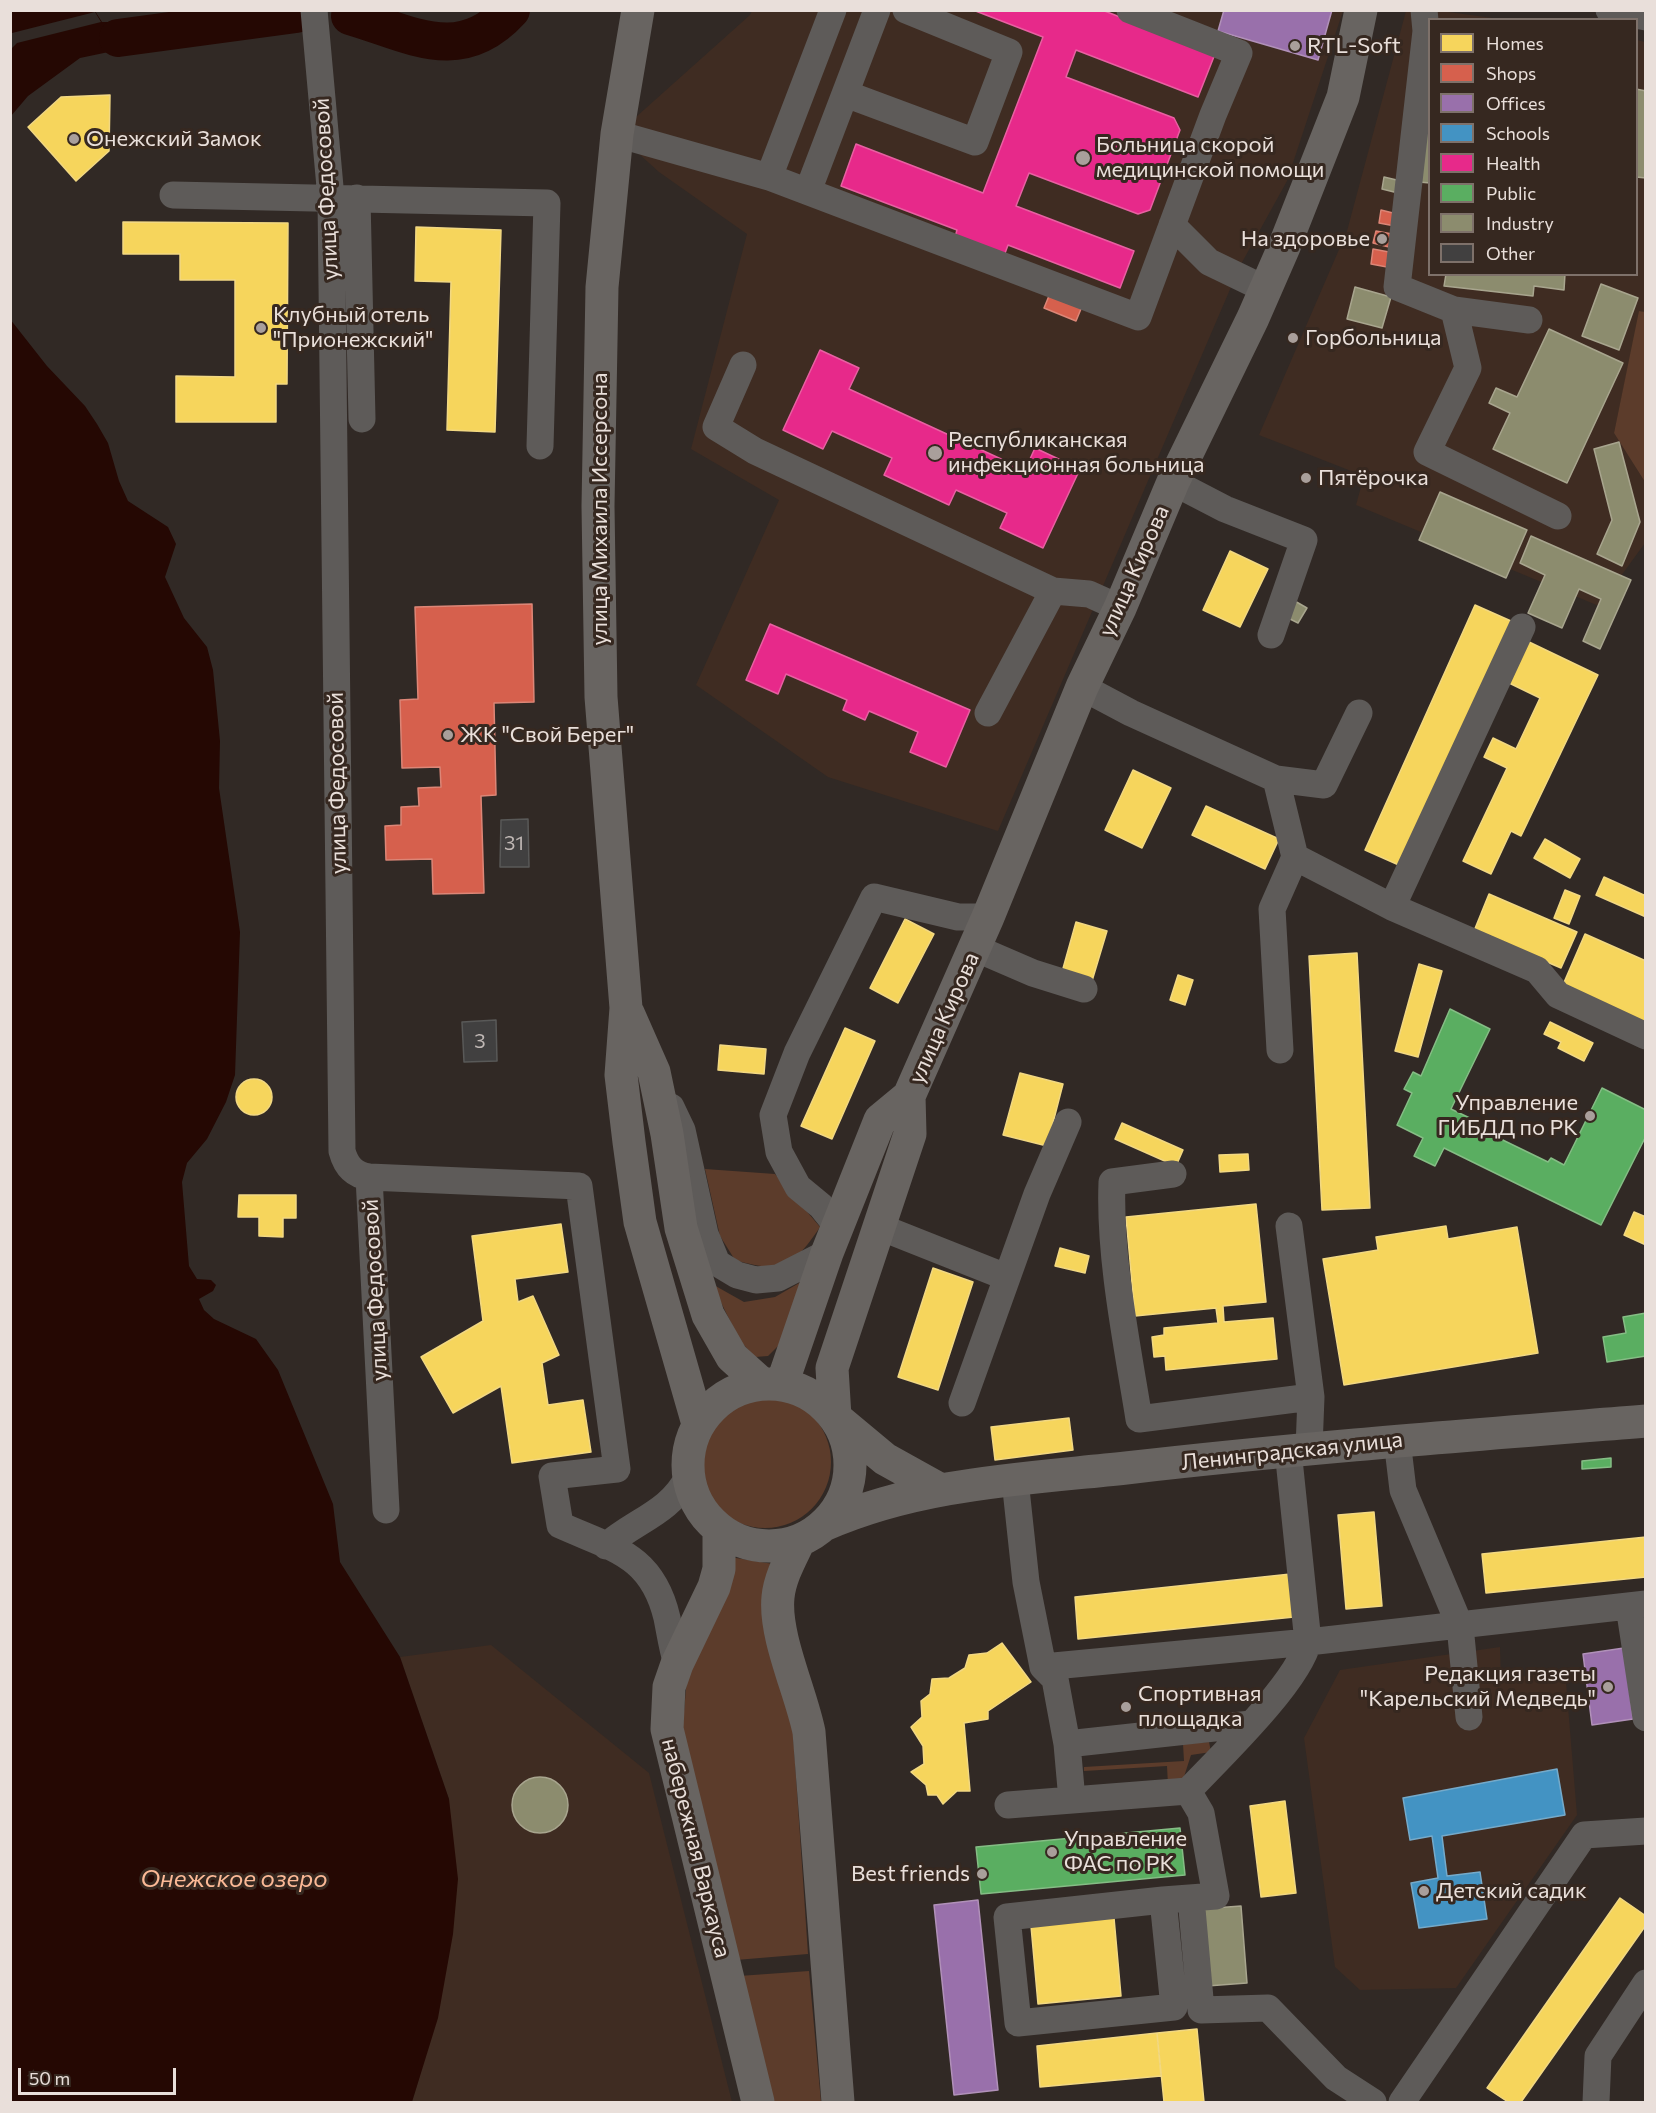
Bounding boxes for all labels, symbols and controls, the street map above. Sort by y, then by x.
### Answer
legend [1428,18,1638,276]
text: Homes [1486,32,1544,54]
place label: RTL-Soft [1307,33,1401,59]
marker: RTL-Soft [1288,39,1302,53]
text: Shops [1486,62,1536,84]
text: Offices [1486,92,1546,114]
street label: улица Федосовой [308,97,344,281]
text: Schools [1486,122,1550,144]
place label: Онежский Замок [86,126,262,152]
marker: Онежский Замок [67,132,81,146]
place label: Больница скорой медицинской помощи [1096,132,1324,184]
marker: Больница скорой медицинской помощи [1074,149,1092,167]
text: Health [1486,152,1541,174]
text: Public [1486,182,1536,204]
text: Industry [1486,212,1554,234]
place label: На здоровье [1241,226,1370,252]
marker: На здоровье [1375,232,1389,246]
text: Other [1486,242,1535,264]
place label: Клубный отель "Прионежский" [273,302,433,354]
marker: Клубный отель "Прионежский" [254,321,268,335]
place label: Горбольница [1305,325,1441,351]
marker: Горбольница [1286,331,1300,345]
street label: улица Михаила Иссерсона [587,373,613,645]
place label: Республиканская инфекционная больница [948,427,1204,478]
marker: Республиканская инфекционная больница [926,444,944,462]
place label: Пятёрочка [1318,465,1429,491]
marker: Пятёрочка [1299,471,1313,485]
street label: улица Кирова [1093,501,1175,641]
street label: улица Федосовой [322,692,352,874]
place label: ЖК "Свой Берег" [460,722,634,748]
marker: ЖК "Свой Берег" [441,728,455,742]
house number: 31 [504,831,524,855]
street label: улица Кирова [903,948,985,1088]
house number: 3 [474,1029,486,1053]
place label: Управление ГИБДД по РК [1438,1090,1578,1142]
marker: Управление ГИБДД по РК [1583,1109,1597,1123]
street label: улица Федосовой [357,1198,393,1382]
street label: Ленинградская улица [1180,1426,1404,1476]
place label: Редакция газеты "Карельский Медведь" [1360,1661,1596,1712]
marker: Редакция газеты "Карельский Медведь" [1601,1680,1615,1694]
place label: Спортивная площадка [1138,1681,1262,1732]
marker: Спортивная площадка [1119,1700,1133,1714]
street label: набережная Варкауса [656,1736,736,1960]
place label: Управление ФАС по РК [1064,1826,1187,1878]
marker: Управление ФАС по РК [1045,1845,1059,1859]
place label: Best friends [851,1861,970,1887]
water label: Онежское озеро [140,1865,328,1893]
marker: Best friends [975,1867,989,1881]
place label: Детский садик [1436,1878,1587,1904]
marker: Детский садик [1417,1884,1431,1898]
scale bar [21,2056,178,2094]
text: 50 m [29,2067,70,2089]

